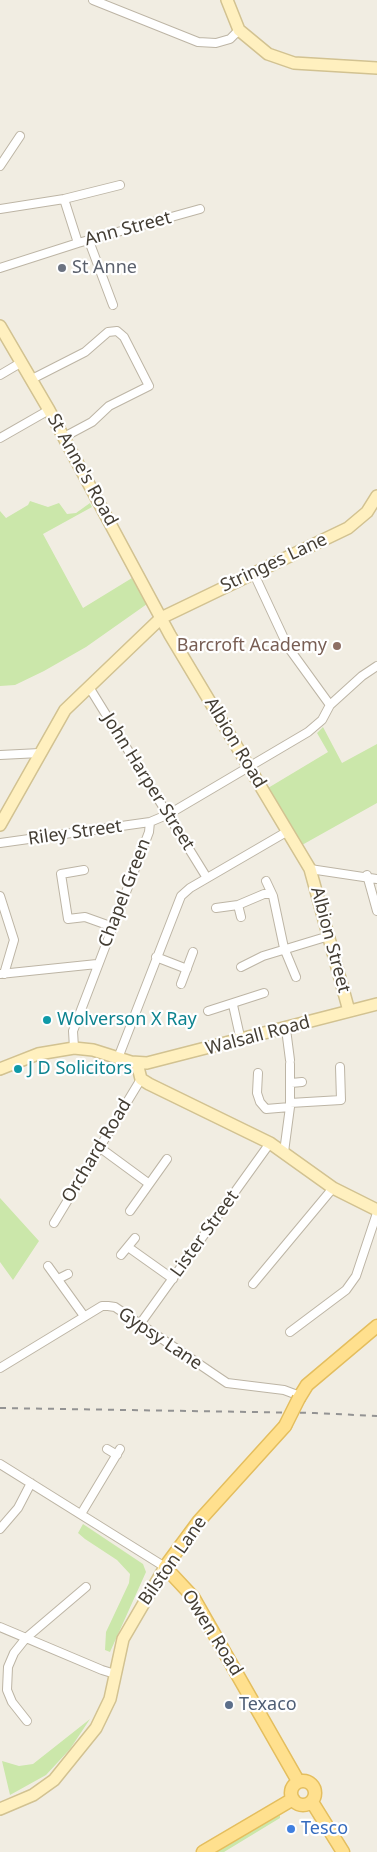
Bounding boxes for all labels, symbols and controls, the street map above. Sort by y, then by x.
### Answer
street label: Ann Street [82,207,174,251]
place label: St Anne [72,257,137,279]
marker: St Anne [56,262,68,274]
street label: St Anne's Road [42,410,122,530]
street label: Stringes Lane [217,529,331,597]
place label: Barcroft Academy [177,635,327,657]
marker: Barcroft Academy [331,640,343,652]
street label: Albion Road [200,694,270,792]
street label: John Harper Street [97,710,199,854]
street label: Riley Street [27,816,123,850]
street label: Chapel Green [94,836,156,950]
street label: Albion Street [305,885,355,995]
place label: Wolverson X Ray [57,1009,197,1031]
street label: Walsall Road [203,1012,313,1060]
marker: Wolverson X Ray [41,1014,53,1026]
place label: J D Solicitors [28,1058,132,1080]
marker: J D Solicitors [12,1063,24,1075]
street label: Orchard Road [58,1095,136,1207]
street label: Lister Street [166,1187,244,1281]
street label: Gypsy Lane [114,1303,206,1375]
street label: Bilston Lane [134,1512,212,1610]
street label: Owen Road [177,1586,247,1680]
place label: Texaco [239,1694,297,1716]
marker: Texaco [223,1699,235,1711]
place label: Tesco [301,1818,348,1840]
marker: Tesco [285,1823,297,1835]

